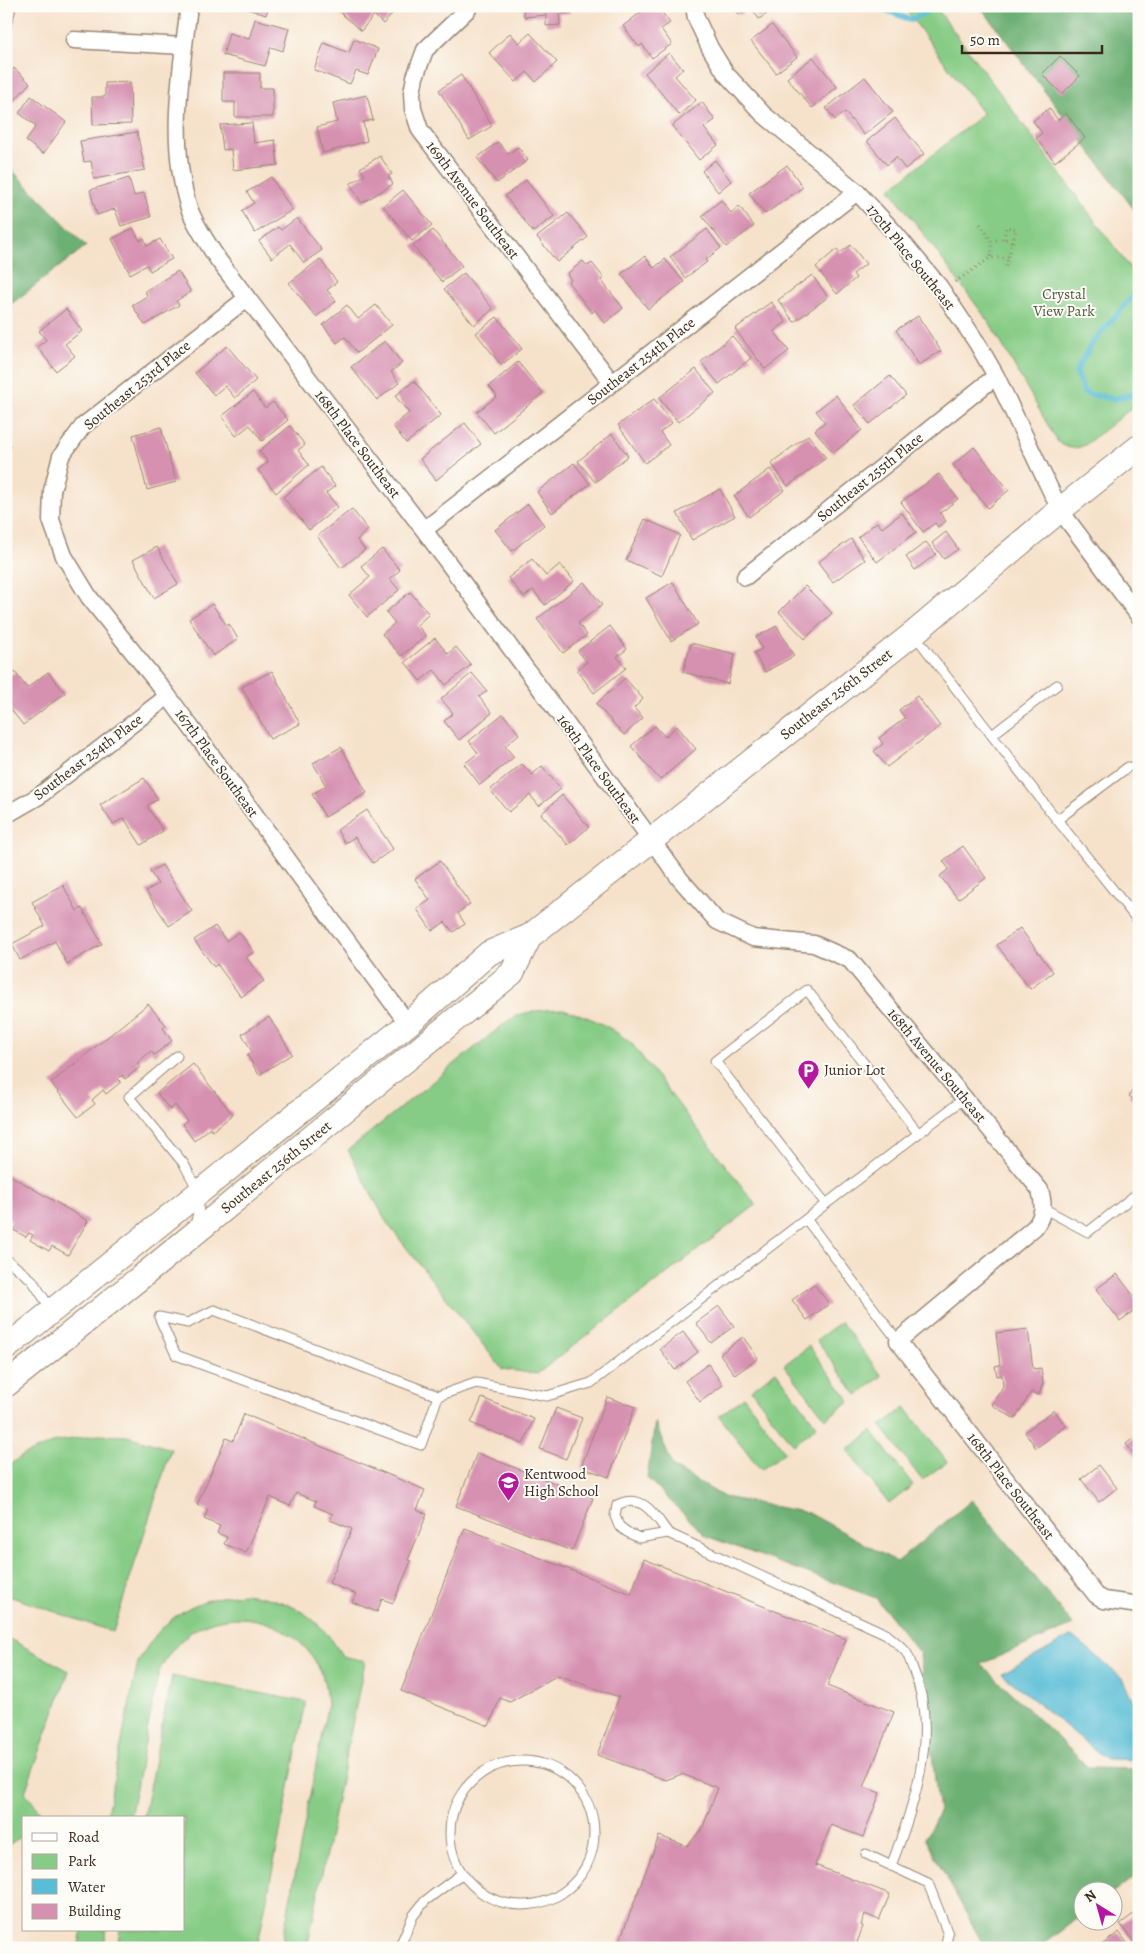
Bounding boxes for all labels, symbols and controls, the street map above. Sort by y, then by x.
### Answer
scale bar [962,22,1102,54]
text: 50 m [970,30,1000,50]
street label: 169th Avenue Southeast [422,137,524,263]
street label: 170th Place Southeast [862,200,960,314]
park label: Crystal View Park [1032,284,1095,321]
street label: Southeast 254th Place [583,312,699,409]
street label: Southeast 253rd Place [79,335,195,434]
street label: 168th Place Southeast [311,386,405,502]
street label: Southeast 255th Place [813,428,928,526]
street label: Southeast 256th Street [776,644,896,744]
street label: 167th Place Southeast [171,705,263,821]
street label: Southeast 254th Place [29,709,147,805]
street label: 168th Place Southeast [552,710,646,828]
street label: 168th Avenue Southeast [883,1003,991,1127]
parking icon: Junior Lot [796,1058,820,1089]
place label: Junior Lot [824,1060,885,1080]
street label: Southeast 256th Street [216,1116,336,1218]
street label: 168th Place Southeast [963,1428,1059,1544]
place label: Kentwood High School [524,1464,599,1501]
school or university icon: Kentwood High School [496,1471,520,1502]
legend [22,1816,185,1932]
text: Road [68,1827,100,1847]
text: Park [68,1851,97,1871]
text: Water [67,1877,105,1897]
north arrow [1072,1882,1122,1932]
text: N [1081,1885,1100,1907]
text: Building [68,1901,121,1921]

